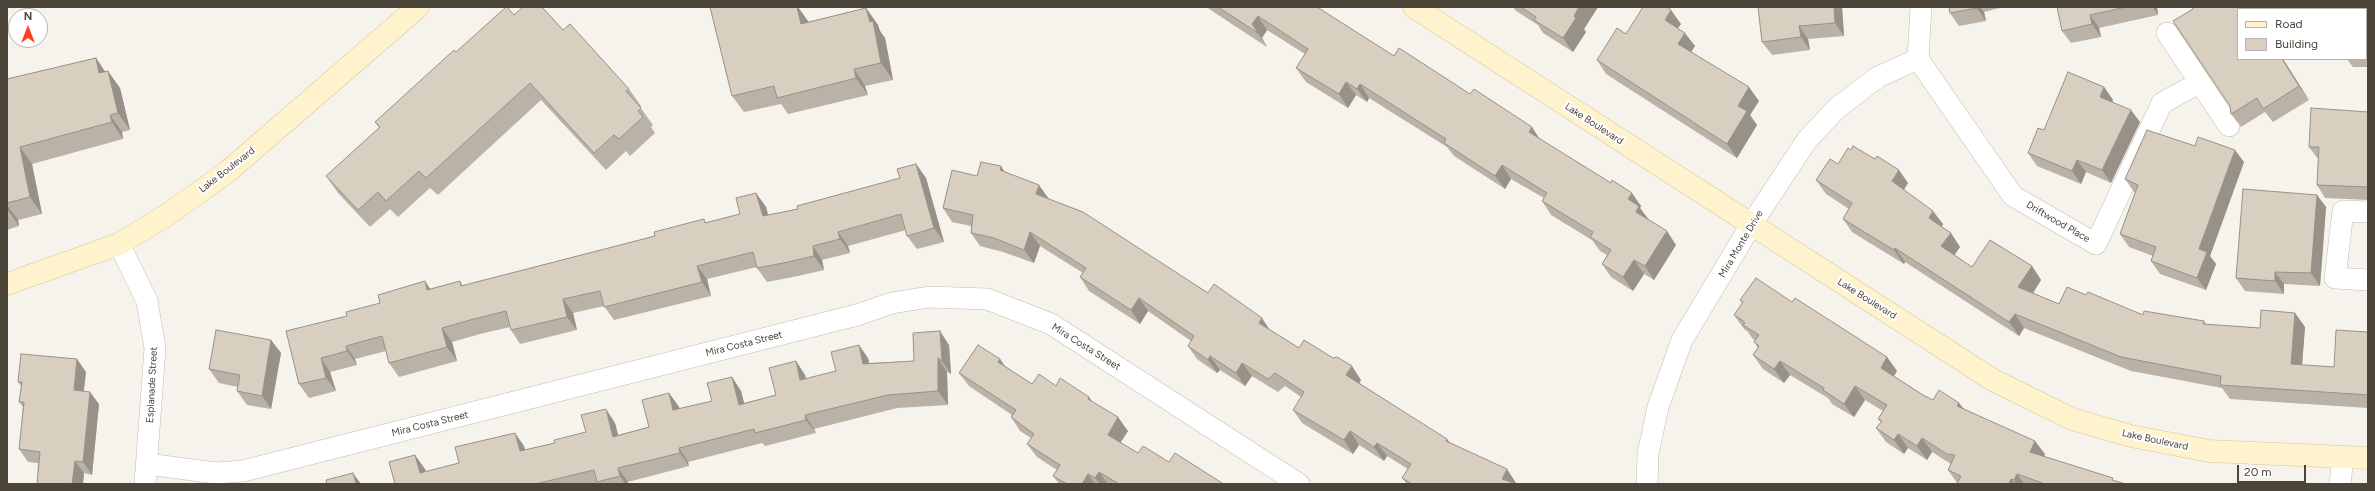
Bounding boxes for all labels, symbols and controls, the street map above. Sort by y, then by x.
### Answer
north arrow [8,8,48,48]
legend [2237,8,2367,60]
text: N [24,10,32,23]
text: Road [2275,17,2303,31]
text: Building [2275,37,2318,51]
street label: Lake Boulevard [1562,101,1626,147]
street label: Lake Boulevard [197,145,257,195]
street label: Driftwood Place [2024,199,2092,245]
street label: Mira Monte Drive [1716,208,1766,280]
street label: Lake Boulevard [1835,276,1899,322]
street label: Mira Costa Street [1049,321,1123,373]
street label: Mira Costa Street [704,329,784,359]
street label: Esplanade Street [144,347,160,423]
street label: Mira Costa Street [390,409,470,439]
street label: Lake Boulevard [2121,427,2189,453]
scale bar [2239,457,2308,483]
text: 20 m [2244,465,2272,479]

